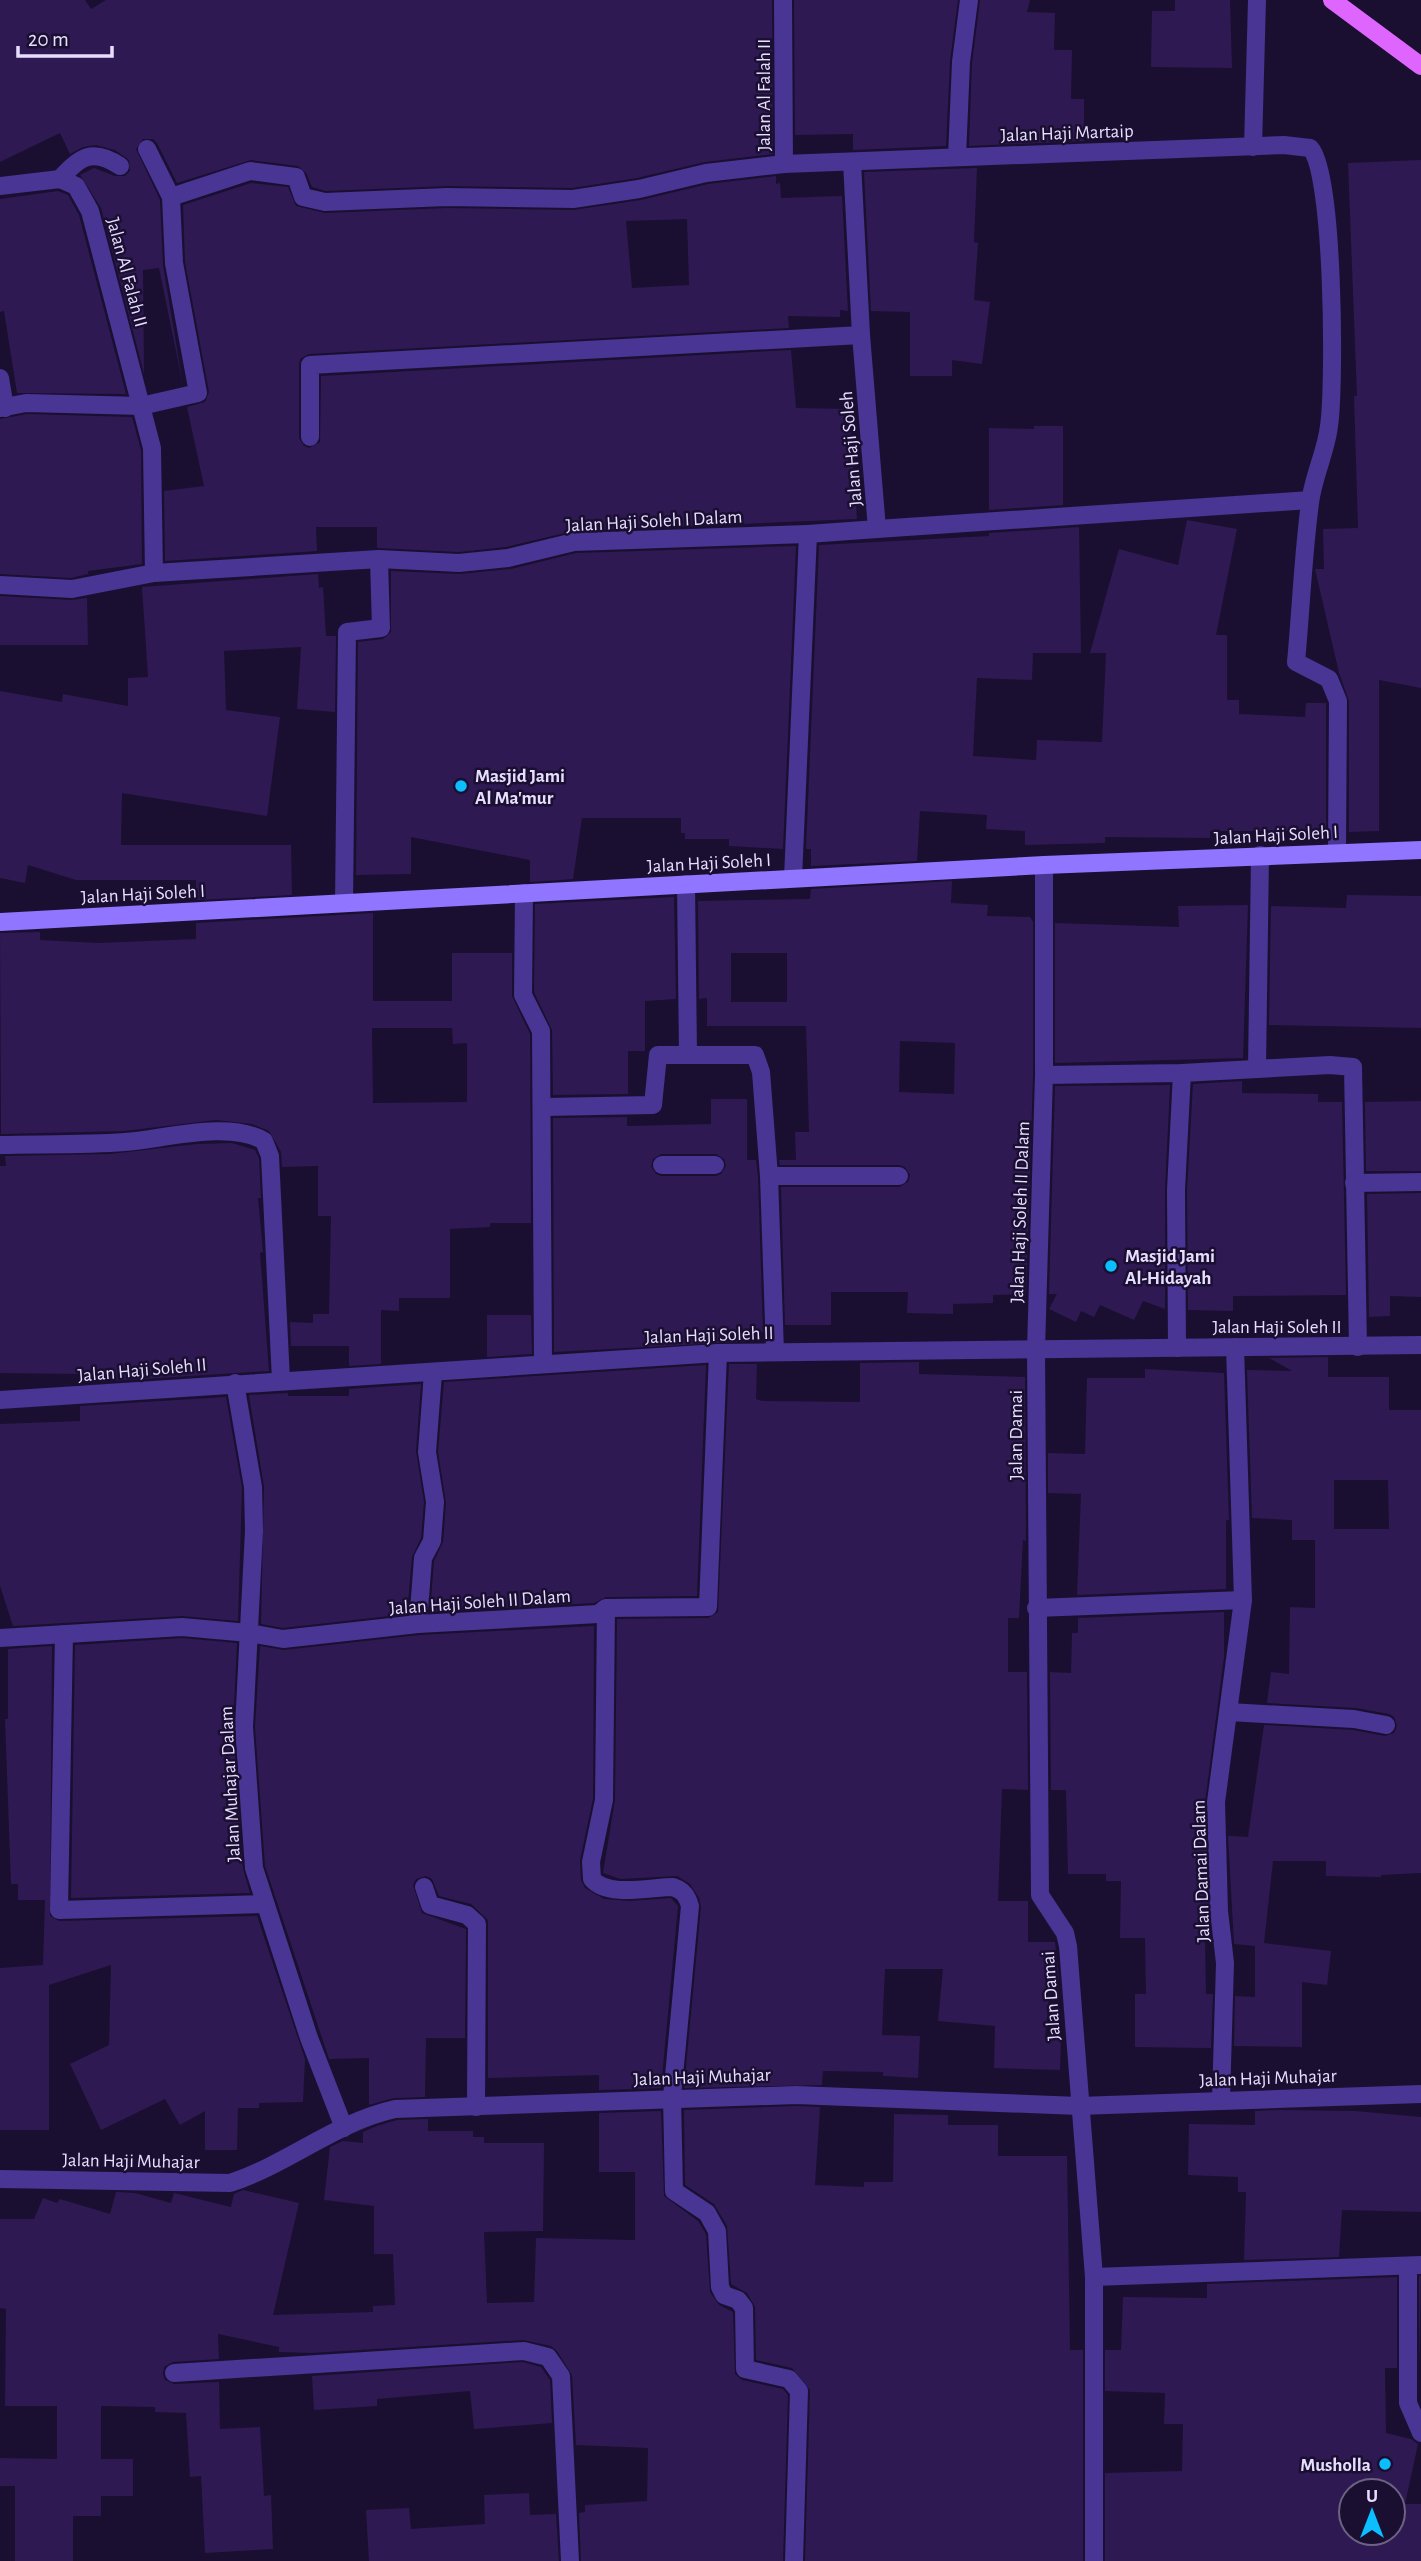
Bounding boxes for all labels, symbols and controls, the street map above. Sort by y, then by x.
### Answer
scale bar [18,14,112,58]
text: 20 m [28,29,69,50]
street label: Jalan Al Falah II [755,39,774,151]
street label: Jalan Haji Martaip [1000,122,1134,145]
street label: Jalan Al Falah II [103,216,150,329]
street label: Jalan Haji Soleh [837,390,866,507]
street label: Jalan Haji Soleh I Dalam [565,507,743,536]
place label: Masjid Jami Al Ma'mur [475,767,565,808]
marker: Masjid Jami Al Ma'mur [453,778,469,794]
street label: Jalan Haji Soleh I [1214,823,1339,848]
street label: Jalan Haji Soleh I [647,851,772,876]
street label: Jalan Haji Soleh I [81,882,206,907]
street label: Jalan Haji Soleh II Dalam [1008,1121,1033,1303]
place label: Masjid Jami Al-Hidayah [1125,1247,1215,1288]
marker: Masjid Jami Al-Hidayah [1103,1258,1119,1274]
street label: Jalan Haji Soleh II [1212,1318,1342,1337]
street label: Jalan Haji Soleh II [644,1324,774,1347]
street label: Jalan Haji Soleh II [77,1355,207,1386]
street label: Jalan Damai [1007,1390,1026,1480]
street label: Jalan Haji Soleh II Dalam [389,1587,572,1618]
street label: Jalan Muhajar Dalam [217,1706,244,1862]
street label: Jalan Damai Dalam [1190,1799,1213,1943]
street label: Jalan Damai [1039,1950,1064,2041]
street label: Jalan Haji Muhajar [633,2066,771,2089]
street label: Jalan Haji Muhajar [1199,2067,1337,2090]
street label: Jalan Haji Muhajar [62,2151,200,2172]
place label: Musholla [1300,2456,1371,2475]
marker: Musholla [1377,2456,1393,2472]
north arrow [1337,2477,1407,2547]
text: U [1366,2487,1378,2506]

